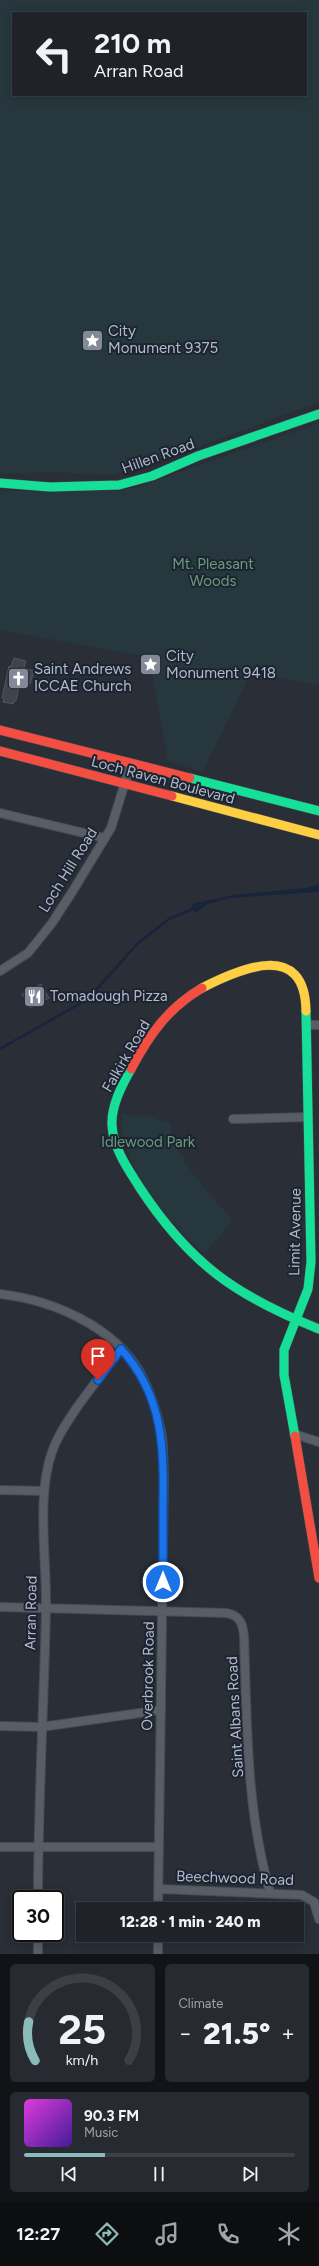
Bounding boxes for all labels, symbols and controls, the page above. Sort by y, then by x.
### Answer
text: 210 m [94,26,171,60]
icon: left [28,28,80,80]
text: Arran Road [94,60,183,82]
place label: City Monument 9375 [108,322,218,357]
place icon: City Monument 9375 [80,327,106,353]
street label: Hillen Road [119,435,197,477]
park label: Mt. Pleasant Woods [172,555,254,590]
place label: City Monument 9418 [166,647,276,682]
place icon: City Monument 9418 [137,652,163,678]
place label: Saint Andrews ICCAE Church [34,660,132,695]
church icon: Saint Andrews ICCAE Church [6,665,32,691]
street label: Loch Raven Boulevard [89,752,237,808]
street label: Loch Hill Road [35,824,101,916]
restaurant icon: Tomadough Pizza [22,983,48,1009]
place label: Tomadough Pizza [50,987,168,1005]
street label: Falkirk Road [98,1017,154,1095]
park label: Idlewood Park [101,1133,196,1151]
street label: Limit Avenue [285,1188,305,1276]
pin [81,1339,115,1380]
icon: arrive [87,1345,109,1367]
position arrow [142,1561,184,1603]
street label: Arran Road [21,1576,41,1650]
street label: Overbrook Road [138,1621,158,1731]
street label: Saint Albans Road [223,1656,247,1778]
street label: Beechwood Road [176,1867,294,1889]
speed limit sign: 30 [12,1890,64,1942]
text: 12:28 · 1 min · 240 m [120,1913,260,1931]
text: Climate [179,1996,223,2011]
text: 25 [58,2004,106,2054]
text: 21.5° [203,2015,270,2052]
text: − [179,2020,192,2047]
text: + [281,2020,295,2047]
text: km/h [66,2051,99,2069]
text: 90.3 FM [84,2107,139,2125]
text: Music [84,2125,118,2140]
icon: previous [58,2163,80,2185]
icon: pause [148,2163,170,2185]
icon: next [239,2163,261,2185]
icon: directions [93,2220,121,2248]
icon: music [153,2220,181,2248]
icon: phone [214,2220,242,2248]
icon: climate [275,2220,303,2248]
text: 12:27 [16,2223,60,2245]

